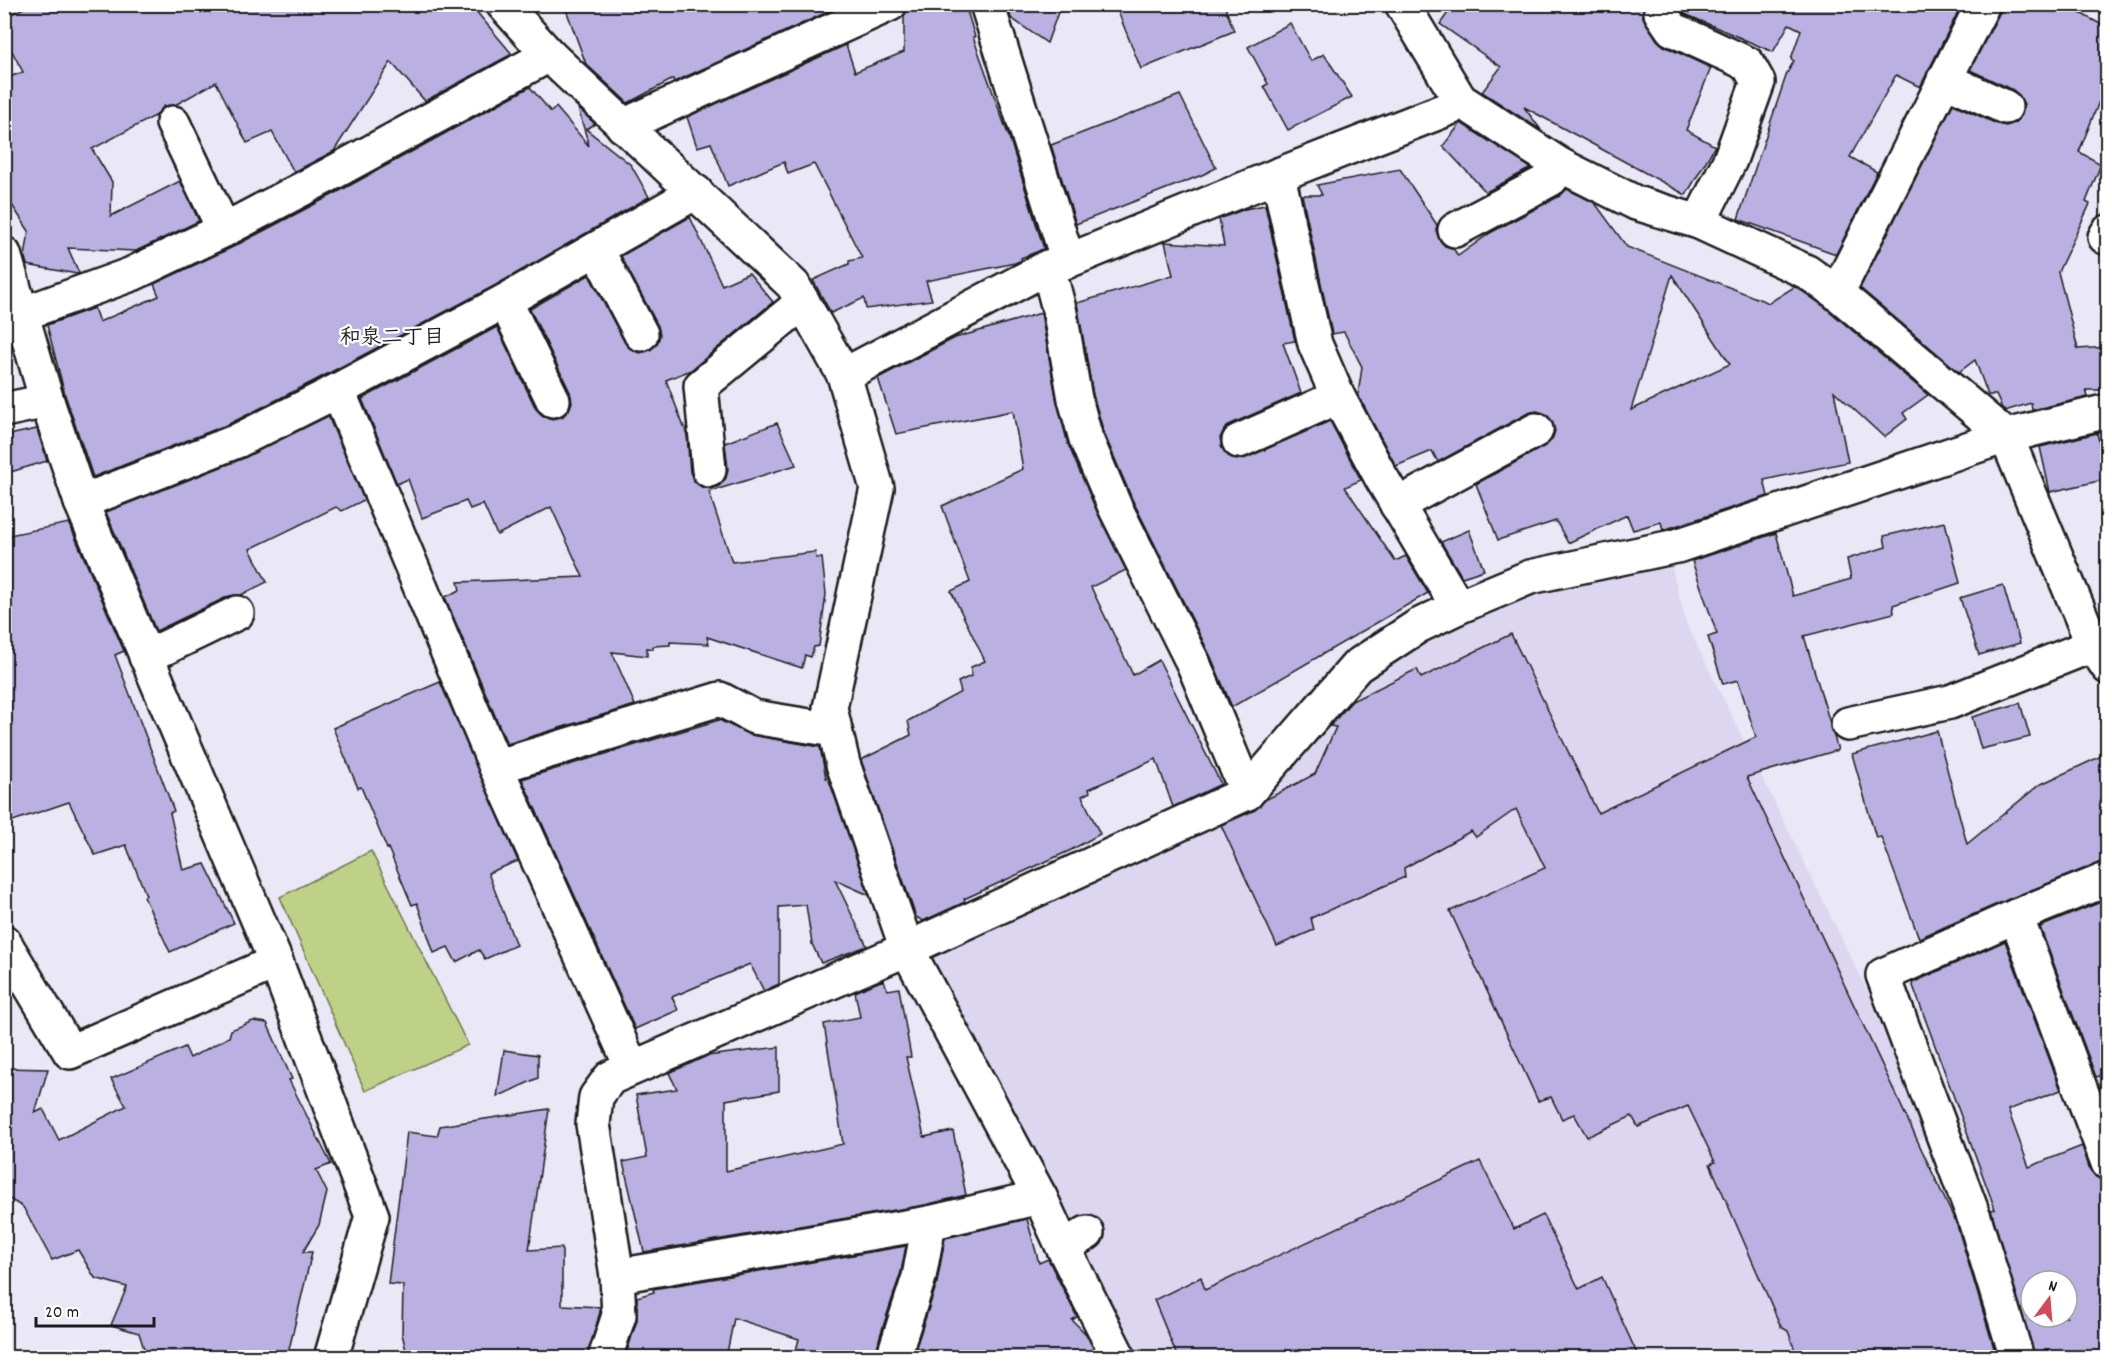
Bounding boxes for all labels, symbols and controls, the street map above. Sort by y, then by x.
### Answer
district label: 和泉二丁目 [340,324,445,354]
north arrow [2019,1269,2079,1329]
text: N [2045,1275,2060,1299]
scale bar [36,1290,154,1328]
text: 20 m [45,1301,79,1326]

